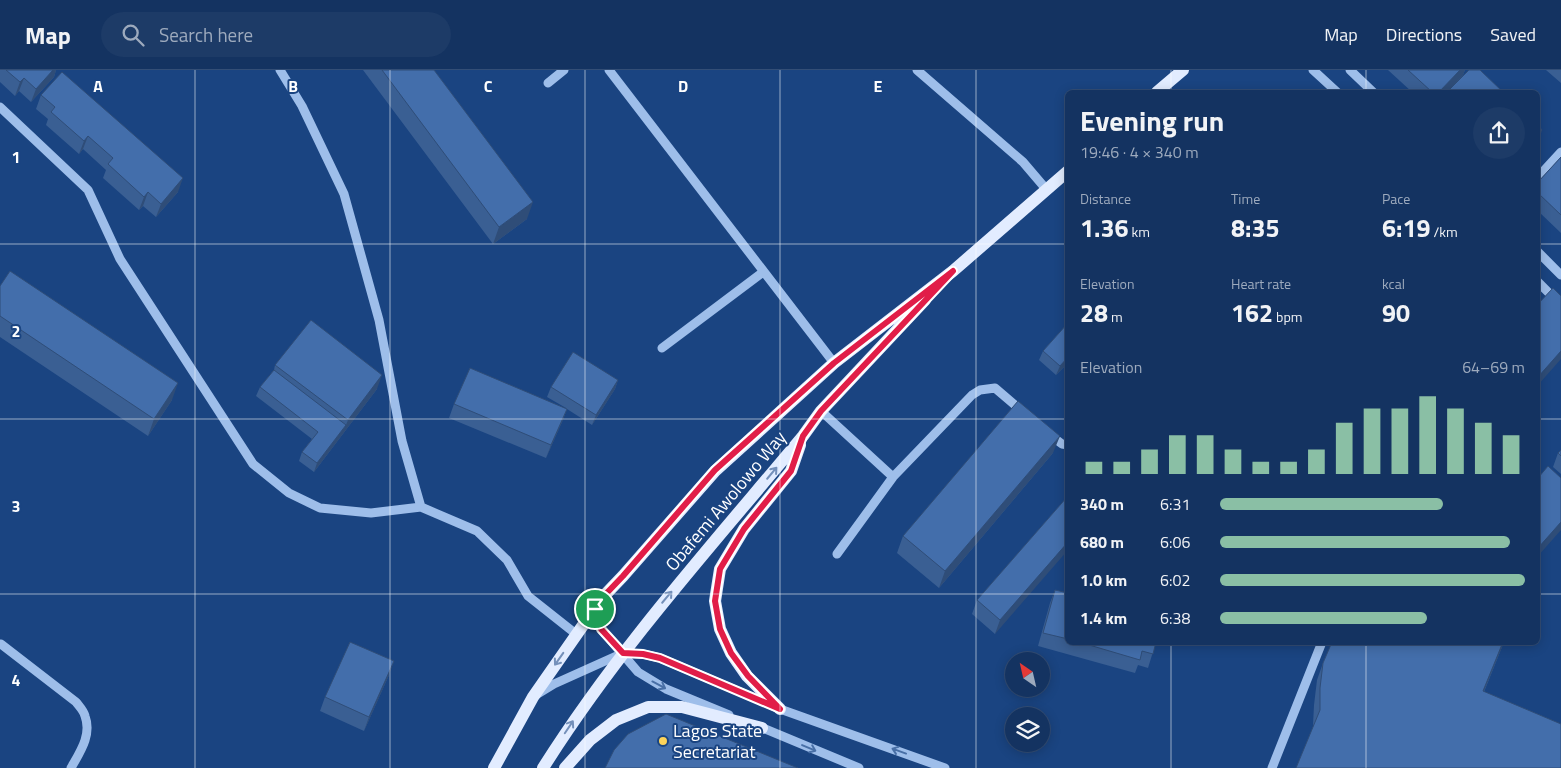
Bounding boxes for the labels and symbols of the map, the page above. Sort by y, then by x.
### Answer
text: A [93,74,103,98]
text: B [288,74,298,98]
text: C [484,74,493,98]
text: D [678,74,688,98]
text: E [874,74,883,98]
text: 1 [12,145,20,169]
text: 2 [12,319,20,343]
street label: Obafemi Awolowo Way [659,424,793,577]
one-way arrow [766,467,777,480]
text: 3 [12,494,20,518]
pin [574,588,616,630]
one-way arrow [662,591,673,604]
one-way arrow [554,652,564,666]
north arrow [1005,652,1050,698]
text: 4 [12,668,21,692]
one-way arrow [652,680,667,690]
place label: Lagos State Secretariat [673,717,762,765]
one-way arrow [564,720,575,734]
marker: Lagos State Secretariat [657,735,669,747]
one-way arrow [801,743,816,753]
one-way arrow [892,746,907,755]

